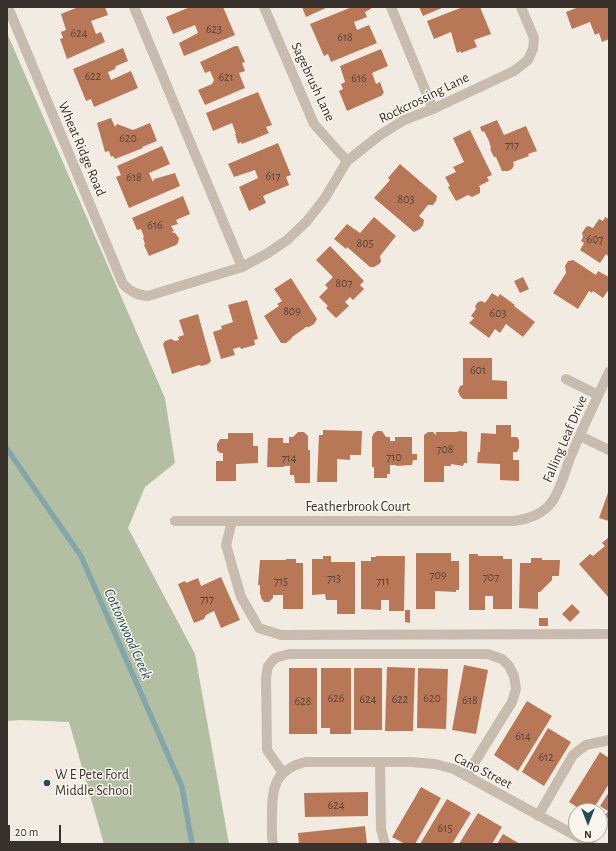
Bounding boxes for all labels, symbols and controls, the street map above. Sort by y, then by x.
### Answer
house number: 623 [206,22,222,36]
house number: 624 [71,26,87,40]
house number: 618 [337,30,353,44]
street label: Sagebrush Lane [287,40,339,124]
house number: 622 [85,69,101,83]
street label: Rockcrossing Lane [376,69,472,127]
house number: 621 [218,70,234,84]
house number: 616 [351,71,367,85]
street label: Wheat Ridge Road [55,99,109,199]
house number: 620 [119,131,137,145]
house number: 717 [505,138,519,152]
house number: 617 [266,169,280,183]
house number: 618 [126,170,142,184]
house number: 803 [398,192,414,206]
house number: 616 [147,218,163,232]
house number: 607 [587,232,603,246]
house number: 805 [356,236,374,250]
house number: 807 [335,276,353,290]
house number: 809 [283,304,301,318]
house number: 603 [490,306,506,320]
house number: 601 [470,363,486,377]
street label: Falling Leaf Drive [539,393,591,485]
house number: 708 [436,442,454,456]
house number: 710 [386,450,402,464]
house number: 714 [282,451,296,465]
street label: Featherbrook Court [305,499,411,515]
house number: 709 [430,568,446,582]
house number: 707 [483,570,499,584]
house number: 713 [327,571,341,585]
house number: 715 [274,574,288,588]
house number: 711 [376,574,390,588]
water label: Cottonwood Creek [100,586,156,682]
house number: 717 [200,592,214,606]
house number: 626 [328,691,344,705]
house number: 620 [423,691,441,705]
house number: 624 [360,692,376,706]
house number: 622 [392,692,408,706]
house number: 618 [462,693,478,707]
house number: 628 [295,694,311,708]
house number: 614 [515,729,531,743]
street label: Cano Street [451,749,515,793]
house number: 612 [538,750,554,764]
place label: W E Pete Ford Middle School [55,767,132,800]
marker: W E Pete Ford Middle School [42,778,52,788]
house number: 624 [328,798,344,812]
north arrow [568,803,608,843]
scale bar [10,817,63,843]
house number: 615 [438,821,452,835]
text: 20 m [15,826,38,838]
text: N [584,829,592,840]

